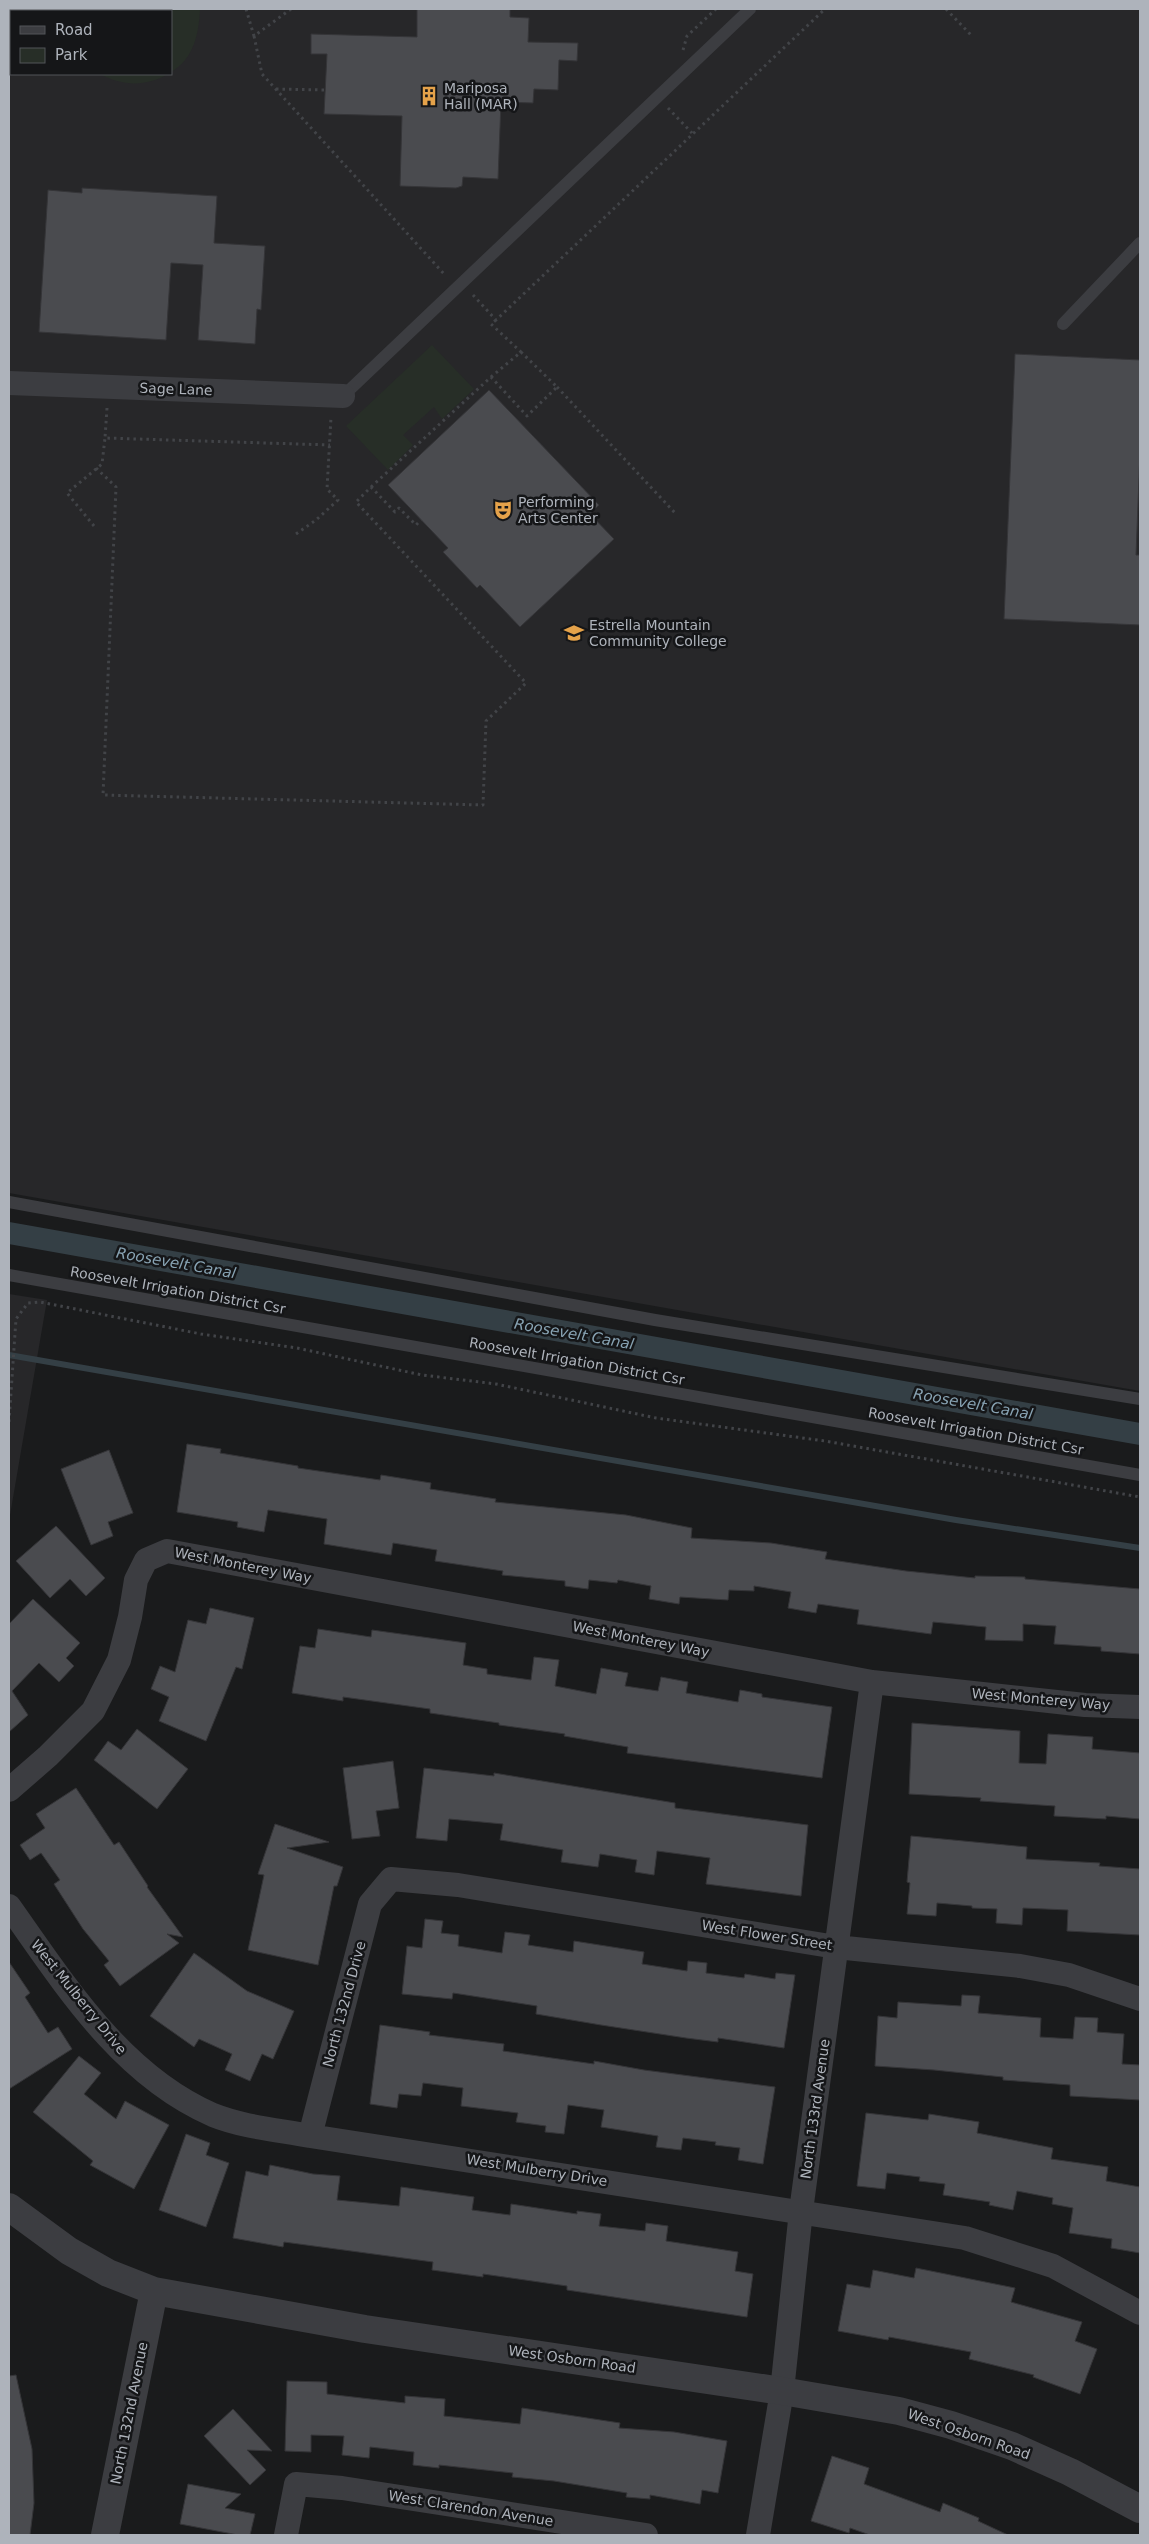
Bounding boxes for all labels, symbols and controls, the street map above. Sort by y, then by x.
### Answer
legend [10,10,172,75]
text: Road [55,21,93,39]
text: Park [55,46,88,64]
place label: Mariposa Hall (MAR) [444,80,518,112]
building icon: Mariposa Hall (MAR) [418,85,440,107]
street label: Sage Lane [139,380,213,398]
place label: Performing Arts Center [518,494,598,526]
theatre icon: Performing Arts Center [492,499,514,521]
place label: Estrella Mountain Community College [589,617,727,649]
school or university icon: Estrella Mountain Community College [563,622,585,644]
water label: Roosevelt Canal [115,1244,238,1283]
street label: Roosevelt Irrigation District Csr [69,1263,287,1317]
water label: Roosevelt Canal [513,1315,636,1354]
street label: Roosevelt Irrigation District Csr [468,1334,686,1388]
water label: Roosevelt Canal [912,1385,1035,1424]
street label: Roosevelt Irrigation District Csr [867,1404,1085,1458]
street label: West Monterey Way [173,1544,313,1586]
street label: West Monterey Way [571,1618,711,1660]
street label: West Monterey Way [971,1685,1111,1713]
street label: West Flower Street [700,1917,834,1953]
street label: West Mulberry Drive [28,1937,130,2057]
street label: North 132nd Drive [319,1939,369,2069]
street label: North 133rd Avenue [797,2038,833,2180]
street label: West Mulberry Drive [465,2151,609,2189]
street label: North 132nd Avenue [107,2341,151,2485]
street label: West Osborn Road [507,2342,637,2376]
street label: West Osborn Road [906,2406,1032,2462]
street label: West Clarendon Avenue [387,2487,555,2529]

